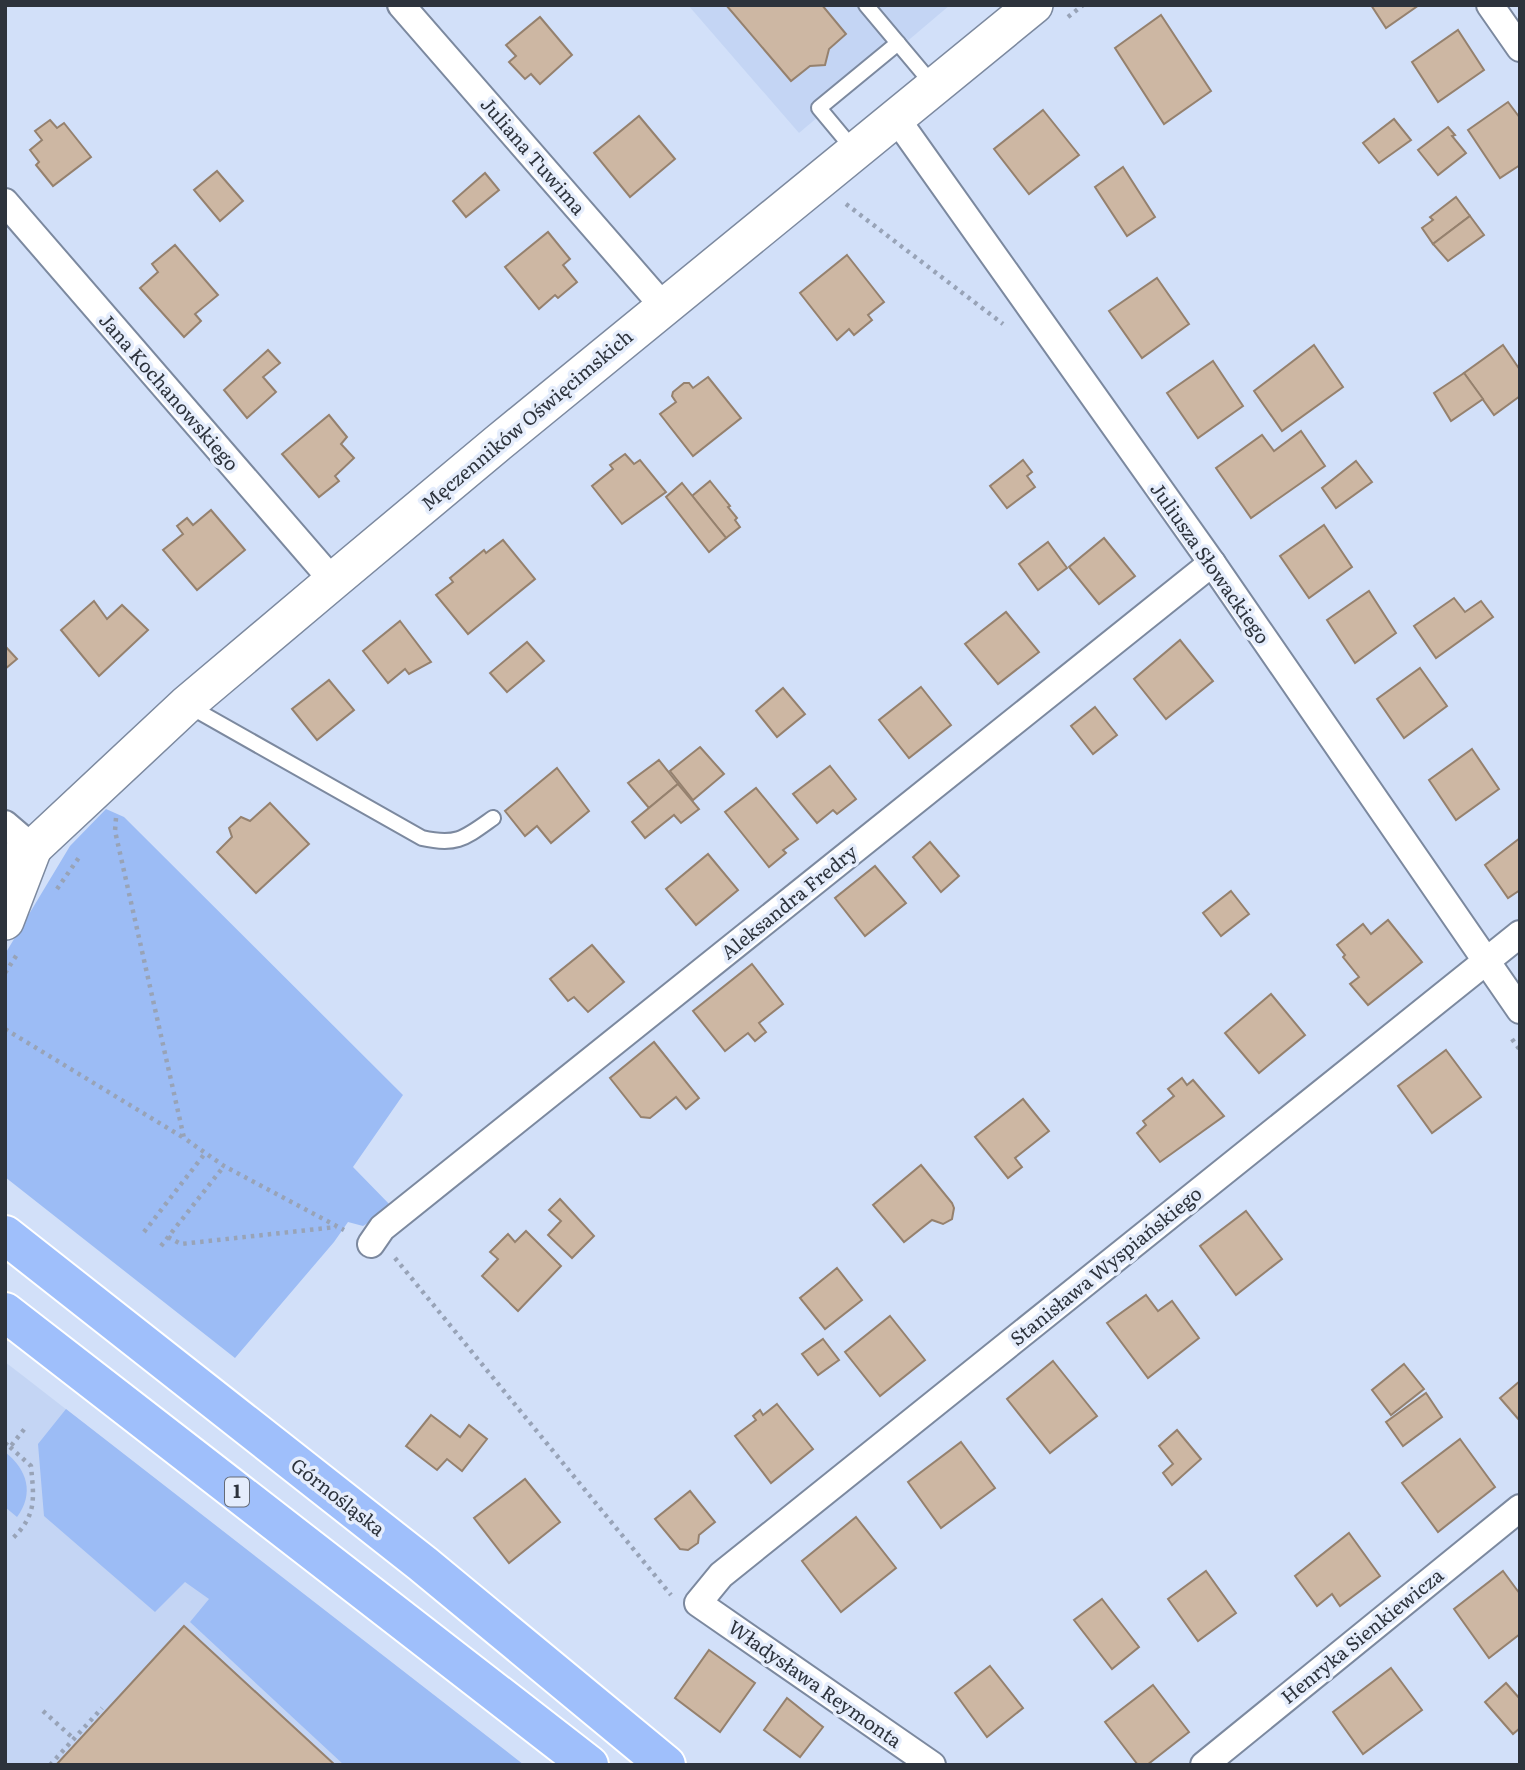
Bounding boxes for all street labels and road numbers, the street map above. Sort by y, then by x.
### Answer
street label: Juliana Tuwima [475,90,593,221]
street label: Jana Kochanowskiego [93,306,246,476]
street label: Męczenników Oświęcimskich [414,322,638,516]
street label: Juliusza Słowackiego [1144,476,1277,649]
street label: Aleksandra Fredry [714,837,863,965]
street label: Stanisława Wyspiańskiego [1003,1179,1207,1351]
street label: Górnośląska [286,1450,392,1542]
road number: 1 [225,1478,249,1506]
street label: Henryka Sienkiewicza [1274,1560,1449,1710]
street label: Władysława Reymonta [723,1613,909,1754]

